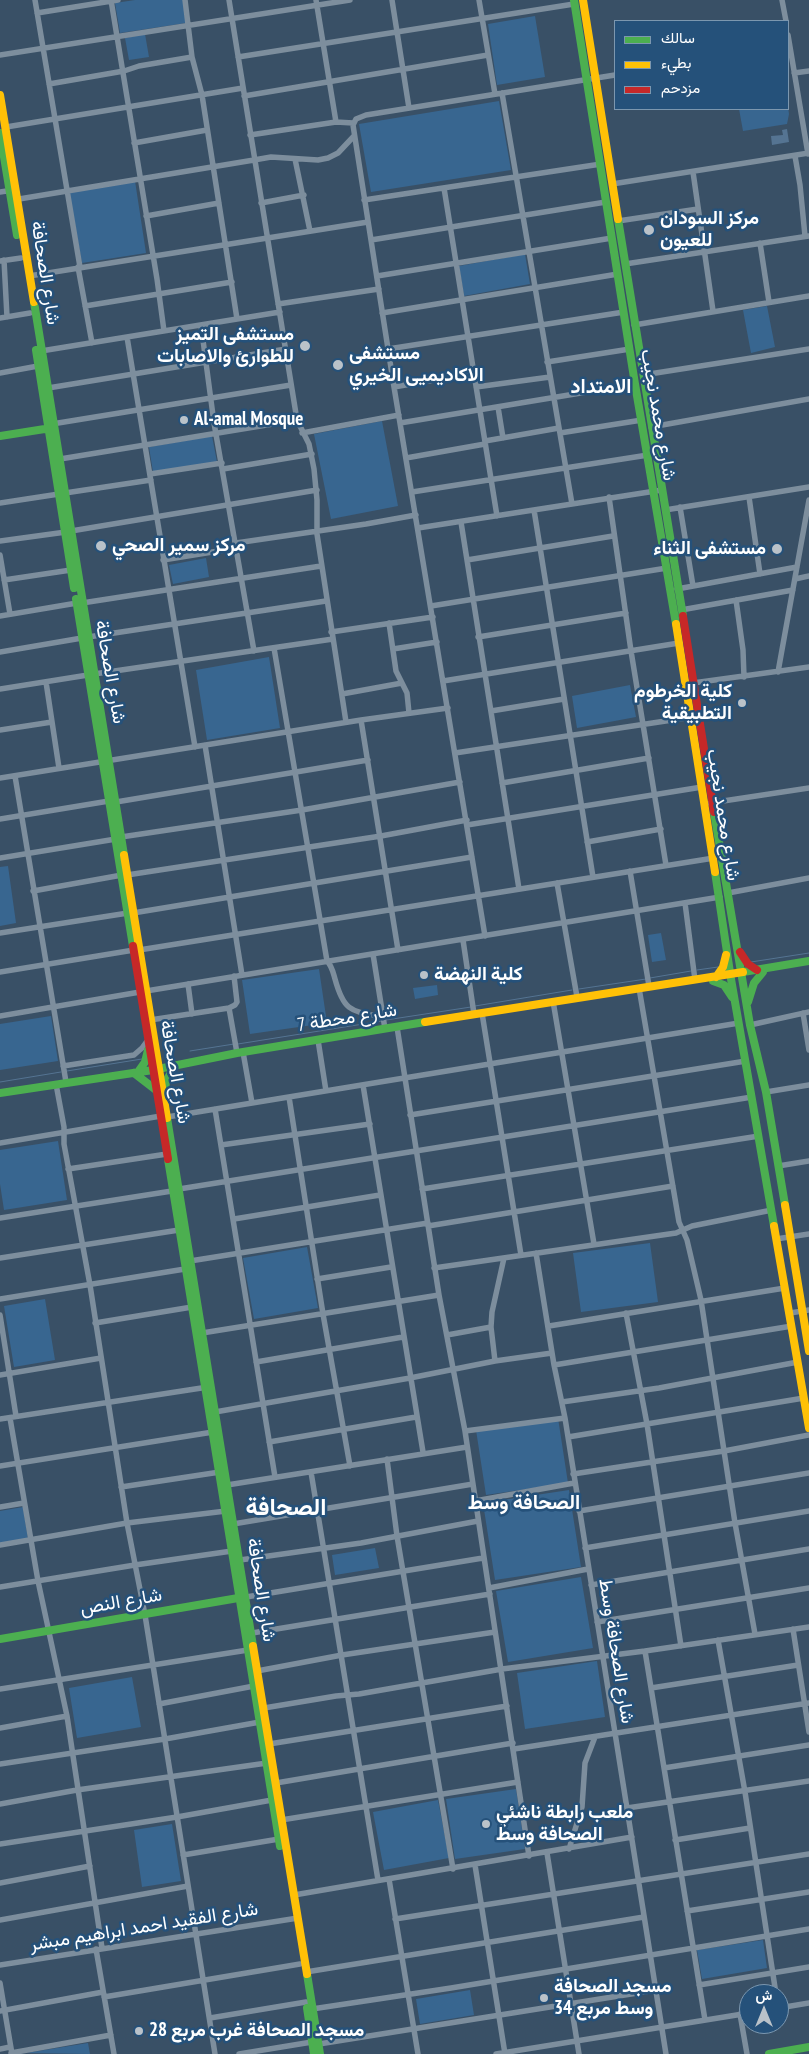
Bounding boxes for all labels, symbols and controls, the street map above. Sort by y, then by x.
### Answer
legend [614,20,789,110]
text: سالك [661,28,695,47]
text: بطيء [661,53,691,72]
text: مزدحم [661,78,700,97]
place label: مركز السودان للعيون [660,208,759,252]
street label: شارع الصحافة [26,219,64,327]
marker: مركز السودان للعيون [642,223,656,237]
place label: مستشفى التميز للطوارئ والاصابات [157,324,294,368]
marker: مستشفى التميز للطوارئ والاصابات [298,339,312,353]
place label: مستشفى الاكاديميى الخيري [349,343,484,387]
street label: شارع محمد نجيب [635,347,681,483]
marker: مستشفى الاكاديميى الخيري [331,358,345,372]
district label: الامتداد [570,375,632,399]
place label: Al-amal Mosque [194,409,303,431]
marker: Al-amal Mosque [178,414,190,426]
place label: مركز سمير الصحي [112,535,246,557]
place label: مستشفى الثناء [653,538,766,560]
marker: مركز سمير الصحي [94,539,108,553]
marker: مستشفى الثناء [770,542,784,556]
street label: شارع الصحافة [90,618,130,726]
place label: كلية الخرطوم التطبيقية [634,681,732,725]
marker: كلية الخرطوم التطبيقية [736,697,748,709]
street label: شارع محمد نجيب [701,747,745,883]
place label: كلية النهضة [434,964,522,986]
marker: كلية النهضة [418,969,430,981]
street label: شارع محطة 7 [296,999,398,1037]
street label: شارع الصحافة [155,1018,195,1126]
district label: الصحافة وسط [468,1491,580,1515]
district label: الصحافة [245,1494,327,1522]
street label: شارع الصحافة [242,1536,280,1644]
street label: شارع الصحافة وسط [593,1577,639,1725]
street label: شارع النص [78,1584,164,1620]
place label: ملعب رابطة ناشئي الصحافة وسط [496,1802,633,1846]
marker: ملعب رابطة ناشئي الصحافة وسط [480,1818,492,1830]
street label: شارع الفقيد احمد ابراهيم مبشر [28,1898,260,1956]
place label: مسجد الصحافة وسط مربع 34 [554,1976,672,2020]
north arrow [739,1984,789,2034]
text: ش [756,1986,772,2004]
marker: مسجد الصحافة وسط مربع 34 [538,1992,550,2004]
place label: مسجد الصحافة غرب مربع 28 [149,2020,364,2042]
marker: مسجد الصحافة غرب مربع 28 [133,2025,145,2037]

